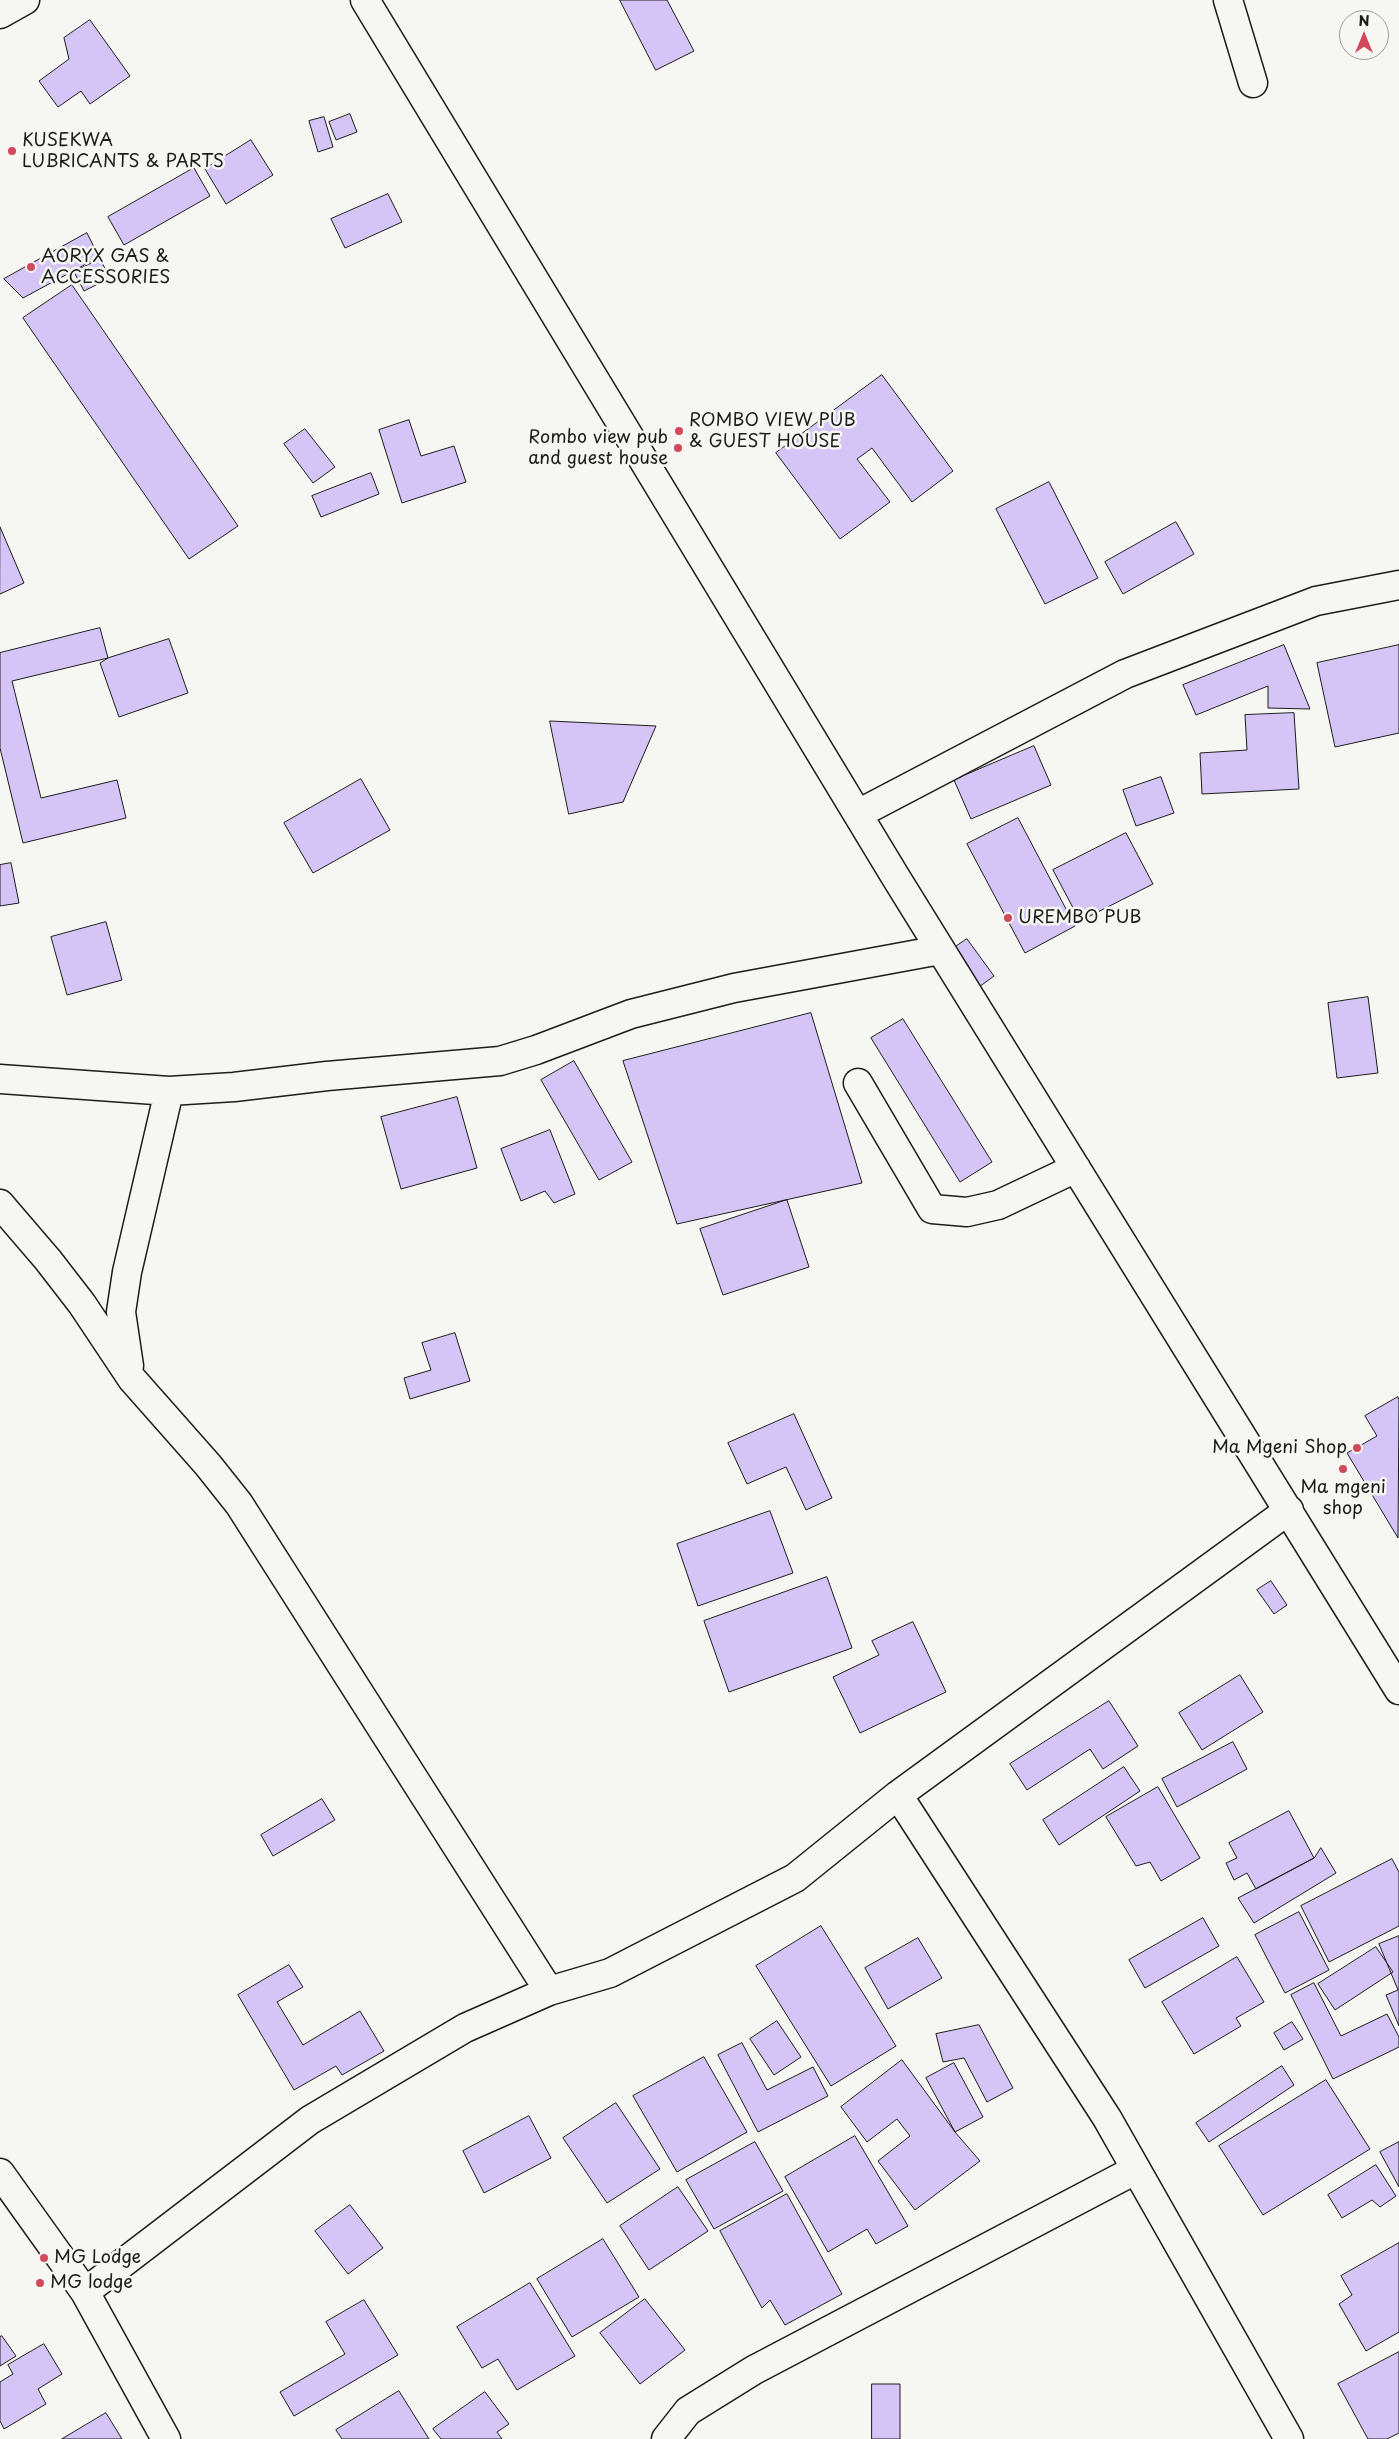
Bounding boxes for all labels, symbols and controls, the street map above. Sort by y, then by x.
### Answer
north arrow [1339,10,1389,60]
text: N [1358,10,1370,31]
place label: KUSEKWA LUBRICANTS & PARTS [22,130,224,172]
marker: KUSEKWA LUBRICANTS & PARTS [6,145,18,157]
place label: AORYX GAS & ACCESSORIES [41,246,171,288]
marker: AORYX GAS & ACCESSORIES [25,261,37,273]
place label: ROMBO VIEW PUB & GUEST HOUSE [689,410,856,452]
marker: ROMBO VIEW PUB & GUEST HOUSE [673,425,685,437]
place label: Rombo view pub and guest house [528,427,668,469]
marker: Rombo view pub and guest house [672,442,684,454]
place label: UREMBO PUB [1018,907,1141,929]
marker: UREMBO PUB [1002,912,1014,924]
place label: Ma Mgeni Shop [1212,1437,1347,1459]
marker: Ma Mgeni Shop [1351,1442,1363,1454]
marker: Ma mgeni shop [1337,1463,1349,1475]
place label: Ma mgeni shop [1300,1477,1386,1520]
place label: MG Lodge [54,2247,141,2269]
marker: MG Lodge [38,2252,50,2264]
place label: MG lodge [50,2272,133,2294]
marker: MG lodge [34,2277,46,2289]

